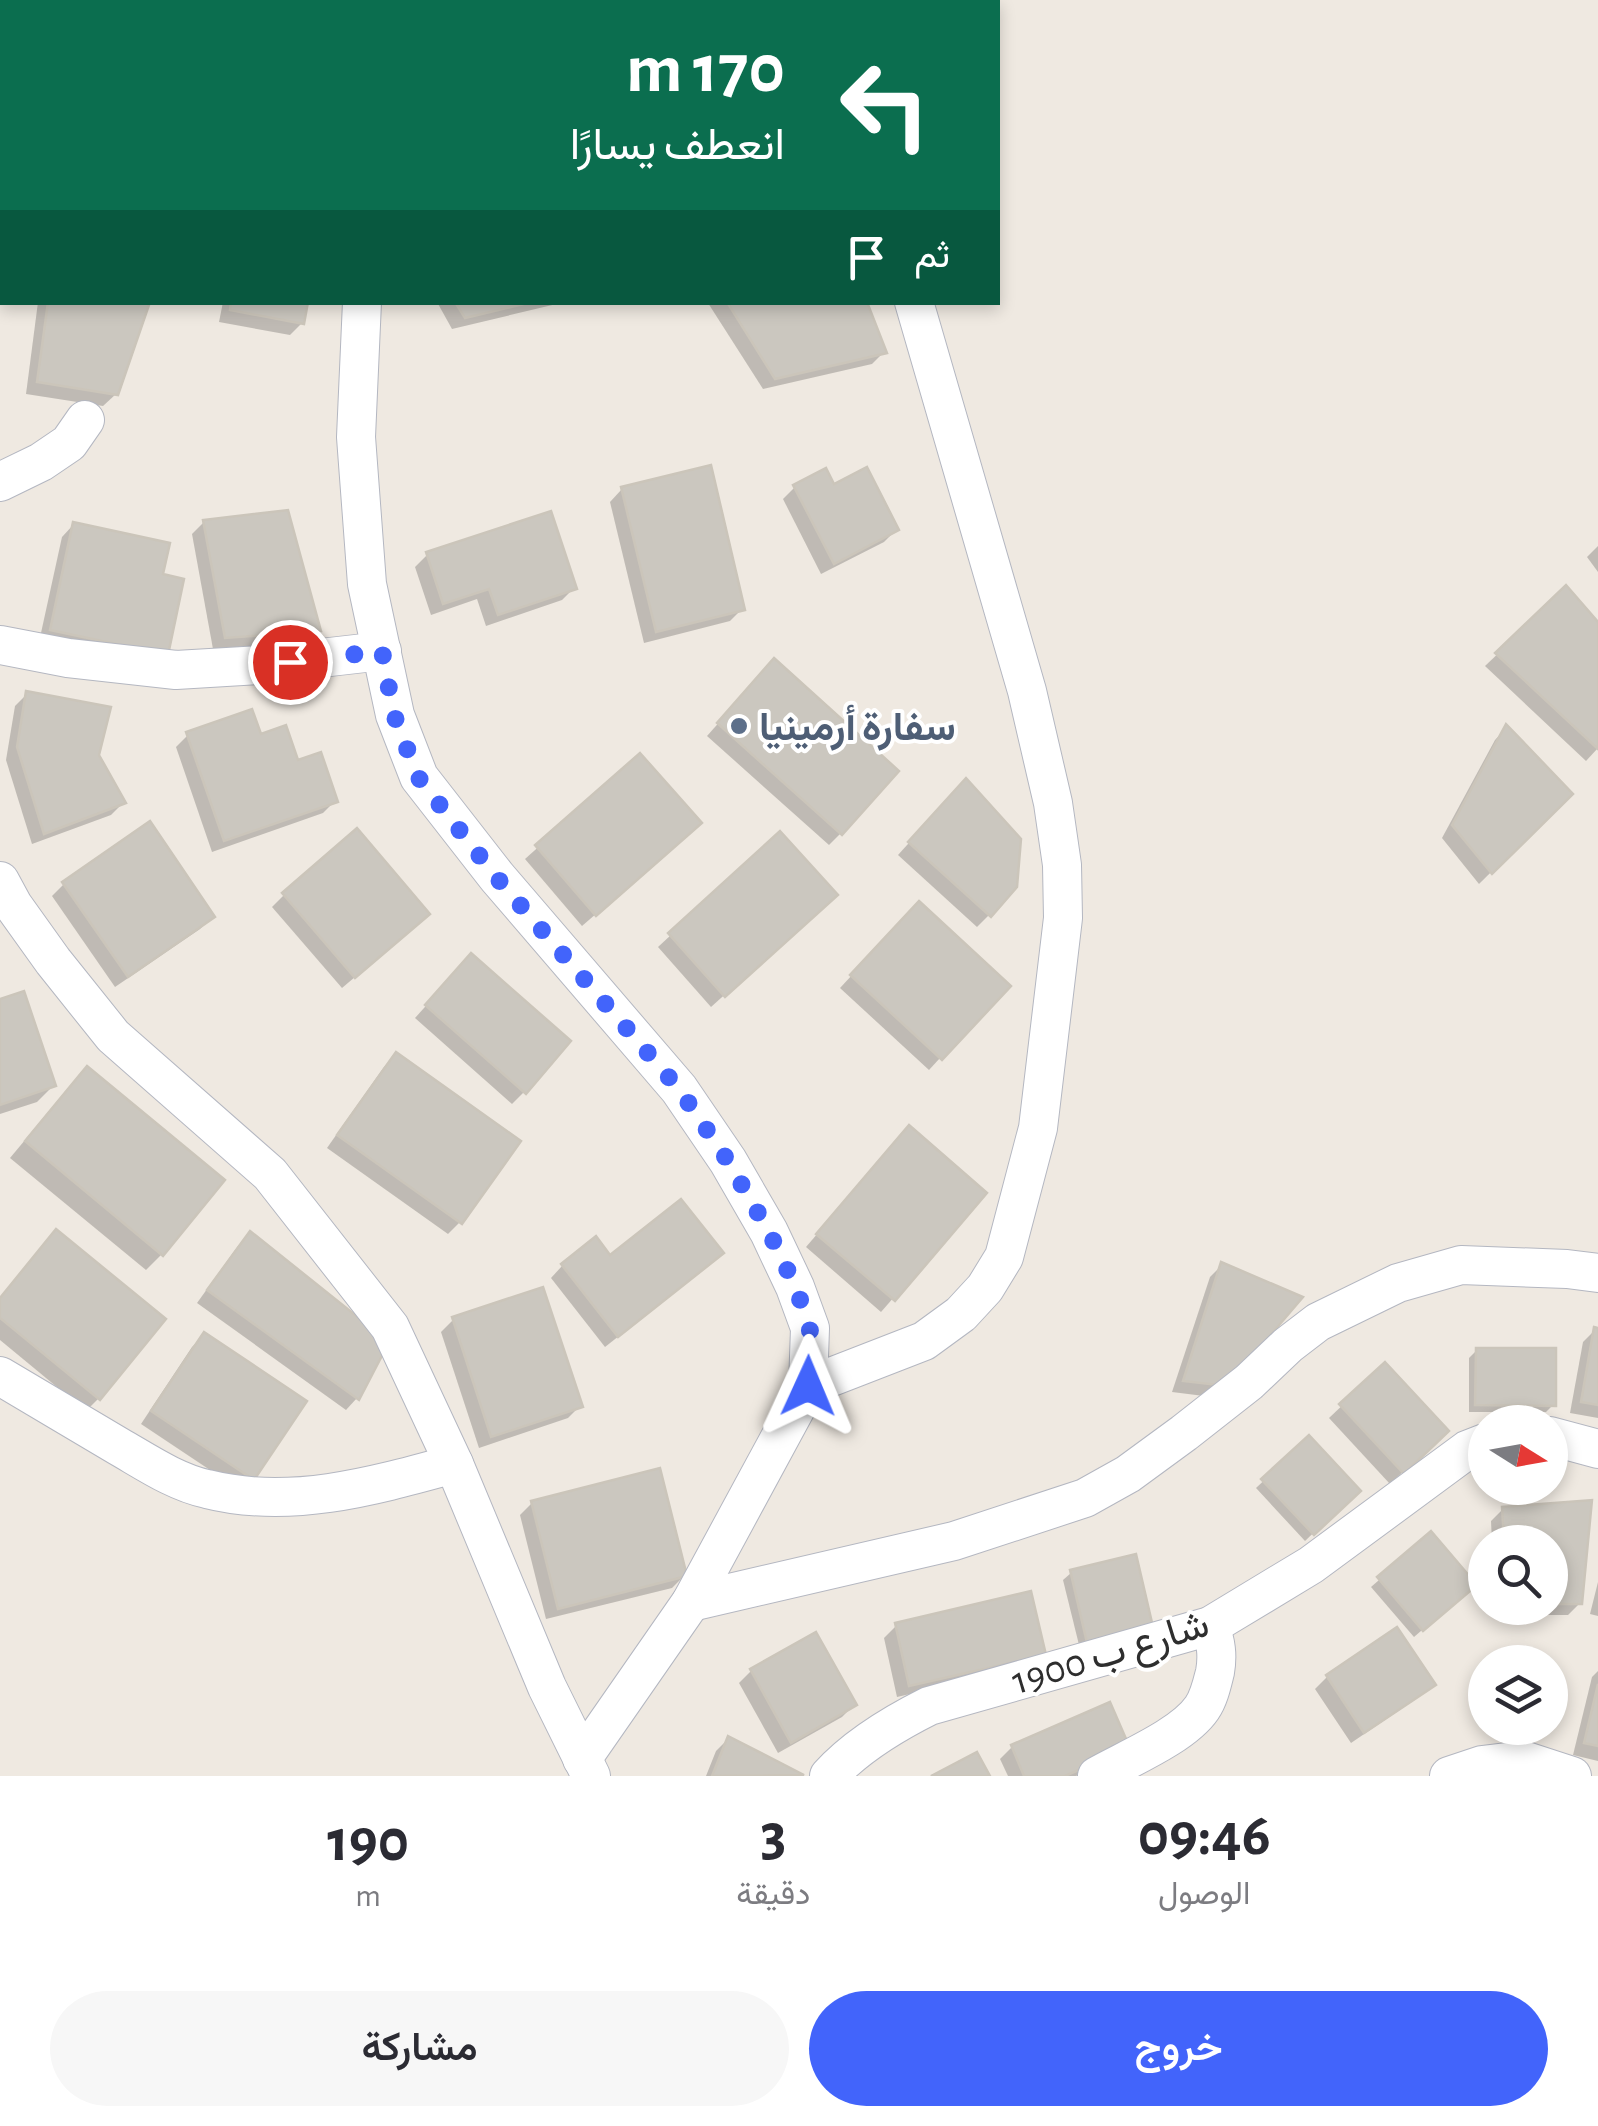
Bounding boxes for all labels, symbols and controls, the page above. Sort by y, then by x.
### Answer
text: 170 m [626,35,785,105]
icon: left [820,40,950,170]
text: انعطف يسارًا [570,123,785,168]
icon: arrive [839,230,894,285]
text: ثم [914,237,950,275]
pin [248,620,333,705]
icon: arrive [263,635,318,690]
place label: سفارة أرمينيا [759,704,956,751]
marker: سفارة أرمينيا [728,715,750,737]
position arrow [756,1334,860,1438]
north arrow [1468,1405,1568,1505]
map controls [1468,1405,1568,1745]
button: search [1468,1525,1568,1625]
street label: شارع ب 1900 [1007,1604,1215,1707]
button: layers [1468,1645,1568,1745]
text: 3 [760,1806,786,1866]
text: 09:46 [1138,1806,1271,1866]
text: 190 [327,1812,409,1872]
text: دقيقة [736,1878,810,1910]
text: الوصول [1158,1878,1250,1910]
text: m [355,1880,381,1912]
button: مشاركة [50,1991,789,2106]
button: خروج [809,1991,1548,2106]

